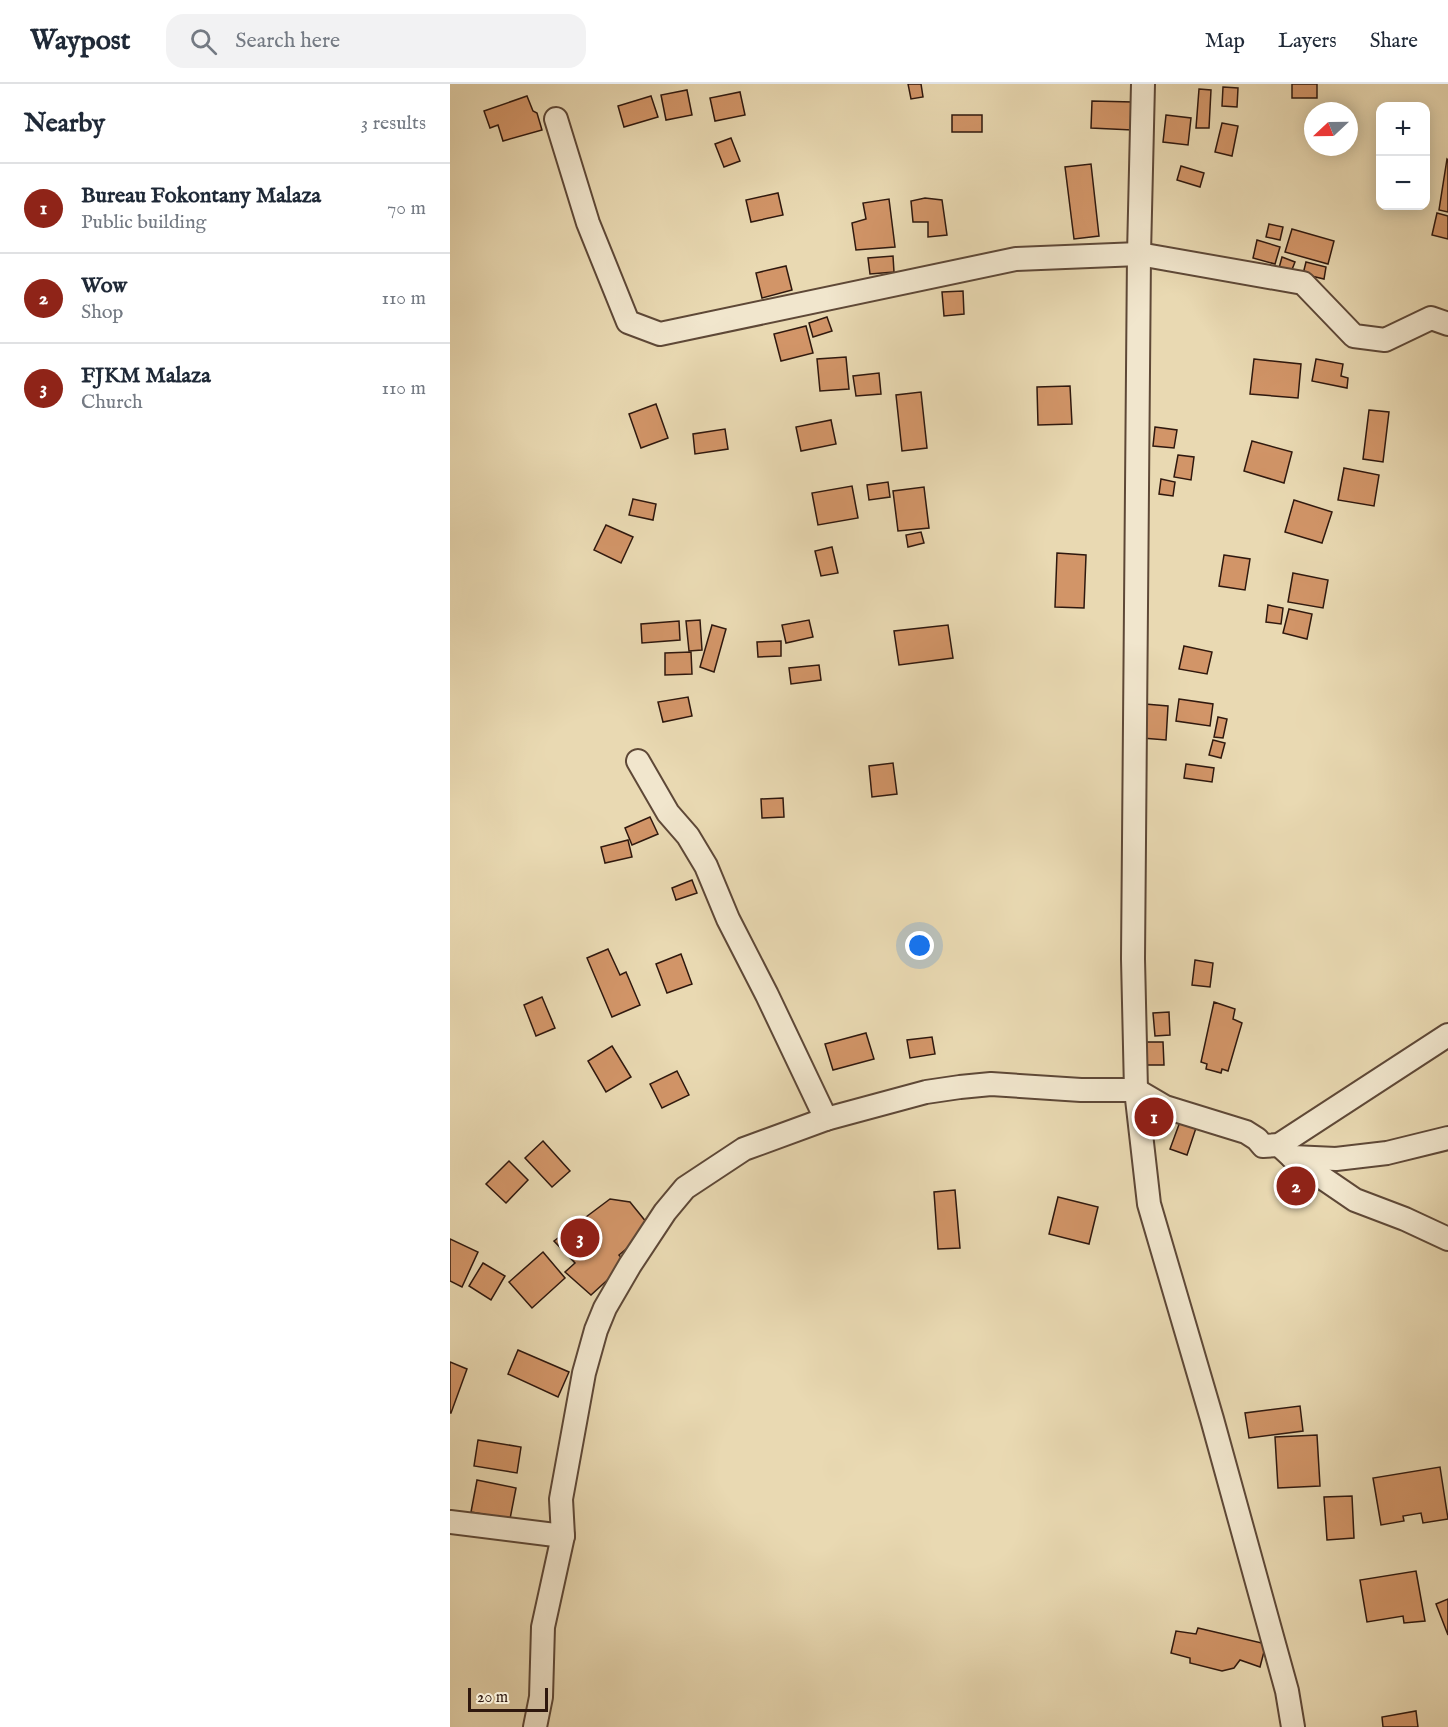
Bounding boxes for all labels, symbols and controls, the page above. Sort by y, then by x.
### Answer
search box [166,14,586,68]
text: Waypost [30,24,130,59]
icon: search [187,25,220,58]
text: Search here [235,27,340,55]
text: Map [1205,28,1245,55]
text: Layers [1278,28,1337,55]
text: Share [1370,28,1418,55]
north arrow [1304,102,1358,156]
map controls [1376,102,1430,210]
button: + [1376,102,1430,156]
text: Nearby [24,107,105,140]
text: 3 results [361,111,426,136]
button: − [1376,156,1430,210]
text: Bureau Fokontany Malaza [81,182,321,210]
text: 1 [40,196,47,221]
text: 70 m [387,196,426,221]
text: Public building [81,210,206,235]
text: Wow [81,272,127,300]
text: 2 [39,286,48,311]
text: 110 m [382,286,426,311]
text: Shop [81,300,123,325]
text: FJKM Malaza [81,362,211,390]
text: 3 [40,376,47,401]
text: 110 m [382,376,426,401]
text: Church [81,390,143,415]
your location [905,931,934,960]
pin: 1 [1134,1094,1174,1140]
pin: 2 [1276,1164,1316,1208]
pin: 3 [560,1216,600,1260]
scale bar [468,1685,548,1712]
text: 20 m [477,1688,508,1708]

